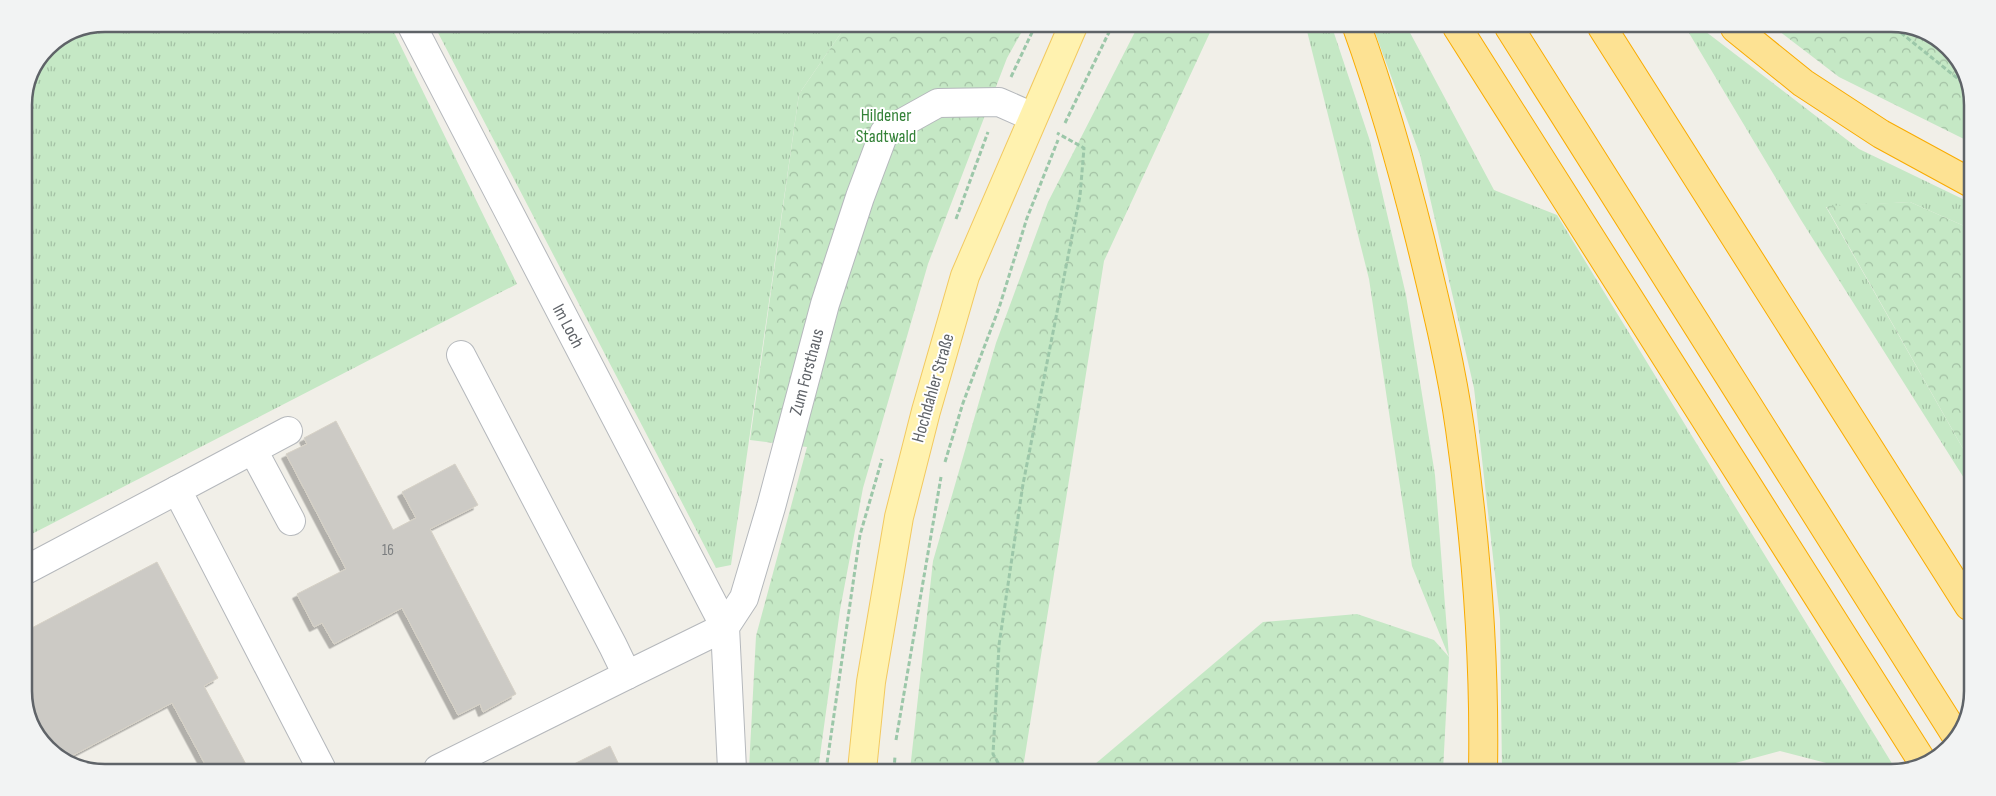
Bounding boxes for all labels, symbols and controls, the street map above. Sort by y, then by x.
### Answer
park label: Hildener Stadtwald [856,105,916,147]
street label: Im Loch [548,300,588,352]
street label: Zum Forsthaus [785,326,829,418]
street label: Hochdahler Straße [907,331,959,445]
house number: 16 [382,541,394,560]

